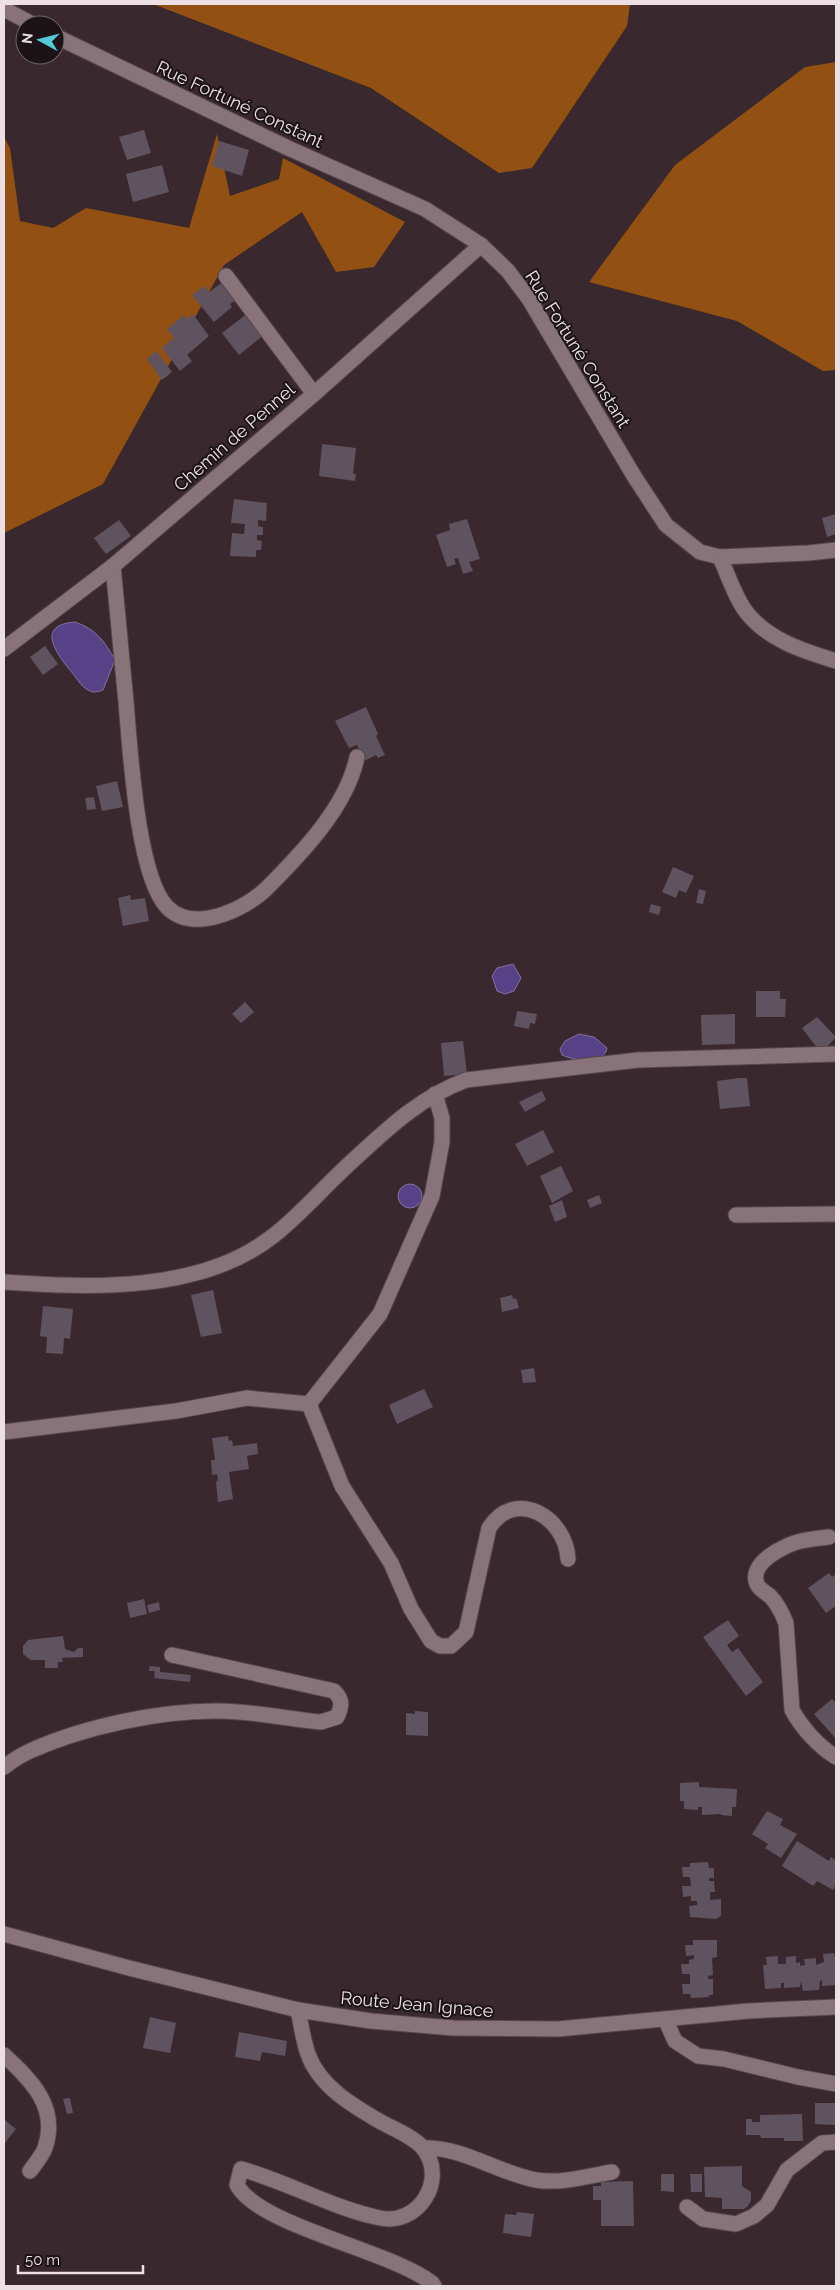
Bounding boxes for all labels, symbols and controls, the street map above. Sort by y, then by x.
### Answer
north arrow [15,15,65,65]
text: N [19,32,36,45]
street label: Rue Fortuné Constant [153,56,327,152]
street label: Rue Fortuné Constant [521,267,635,431]
street label: Chemin de Pennel [169,379,299,495]
street label: Route Jean Ignace [340,1987,495,2021]
scale bar [18,2242,142,2274]
text: 50 m [25,2251,60,2269]

